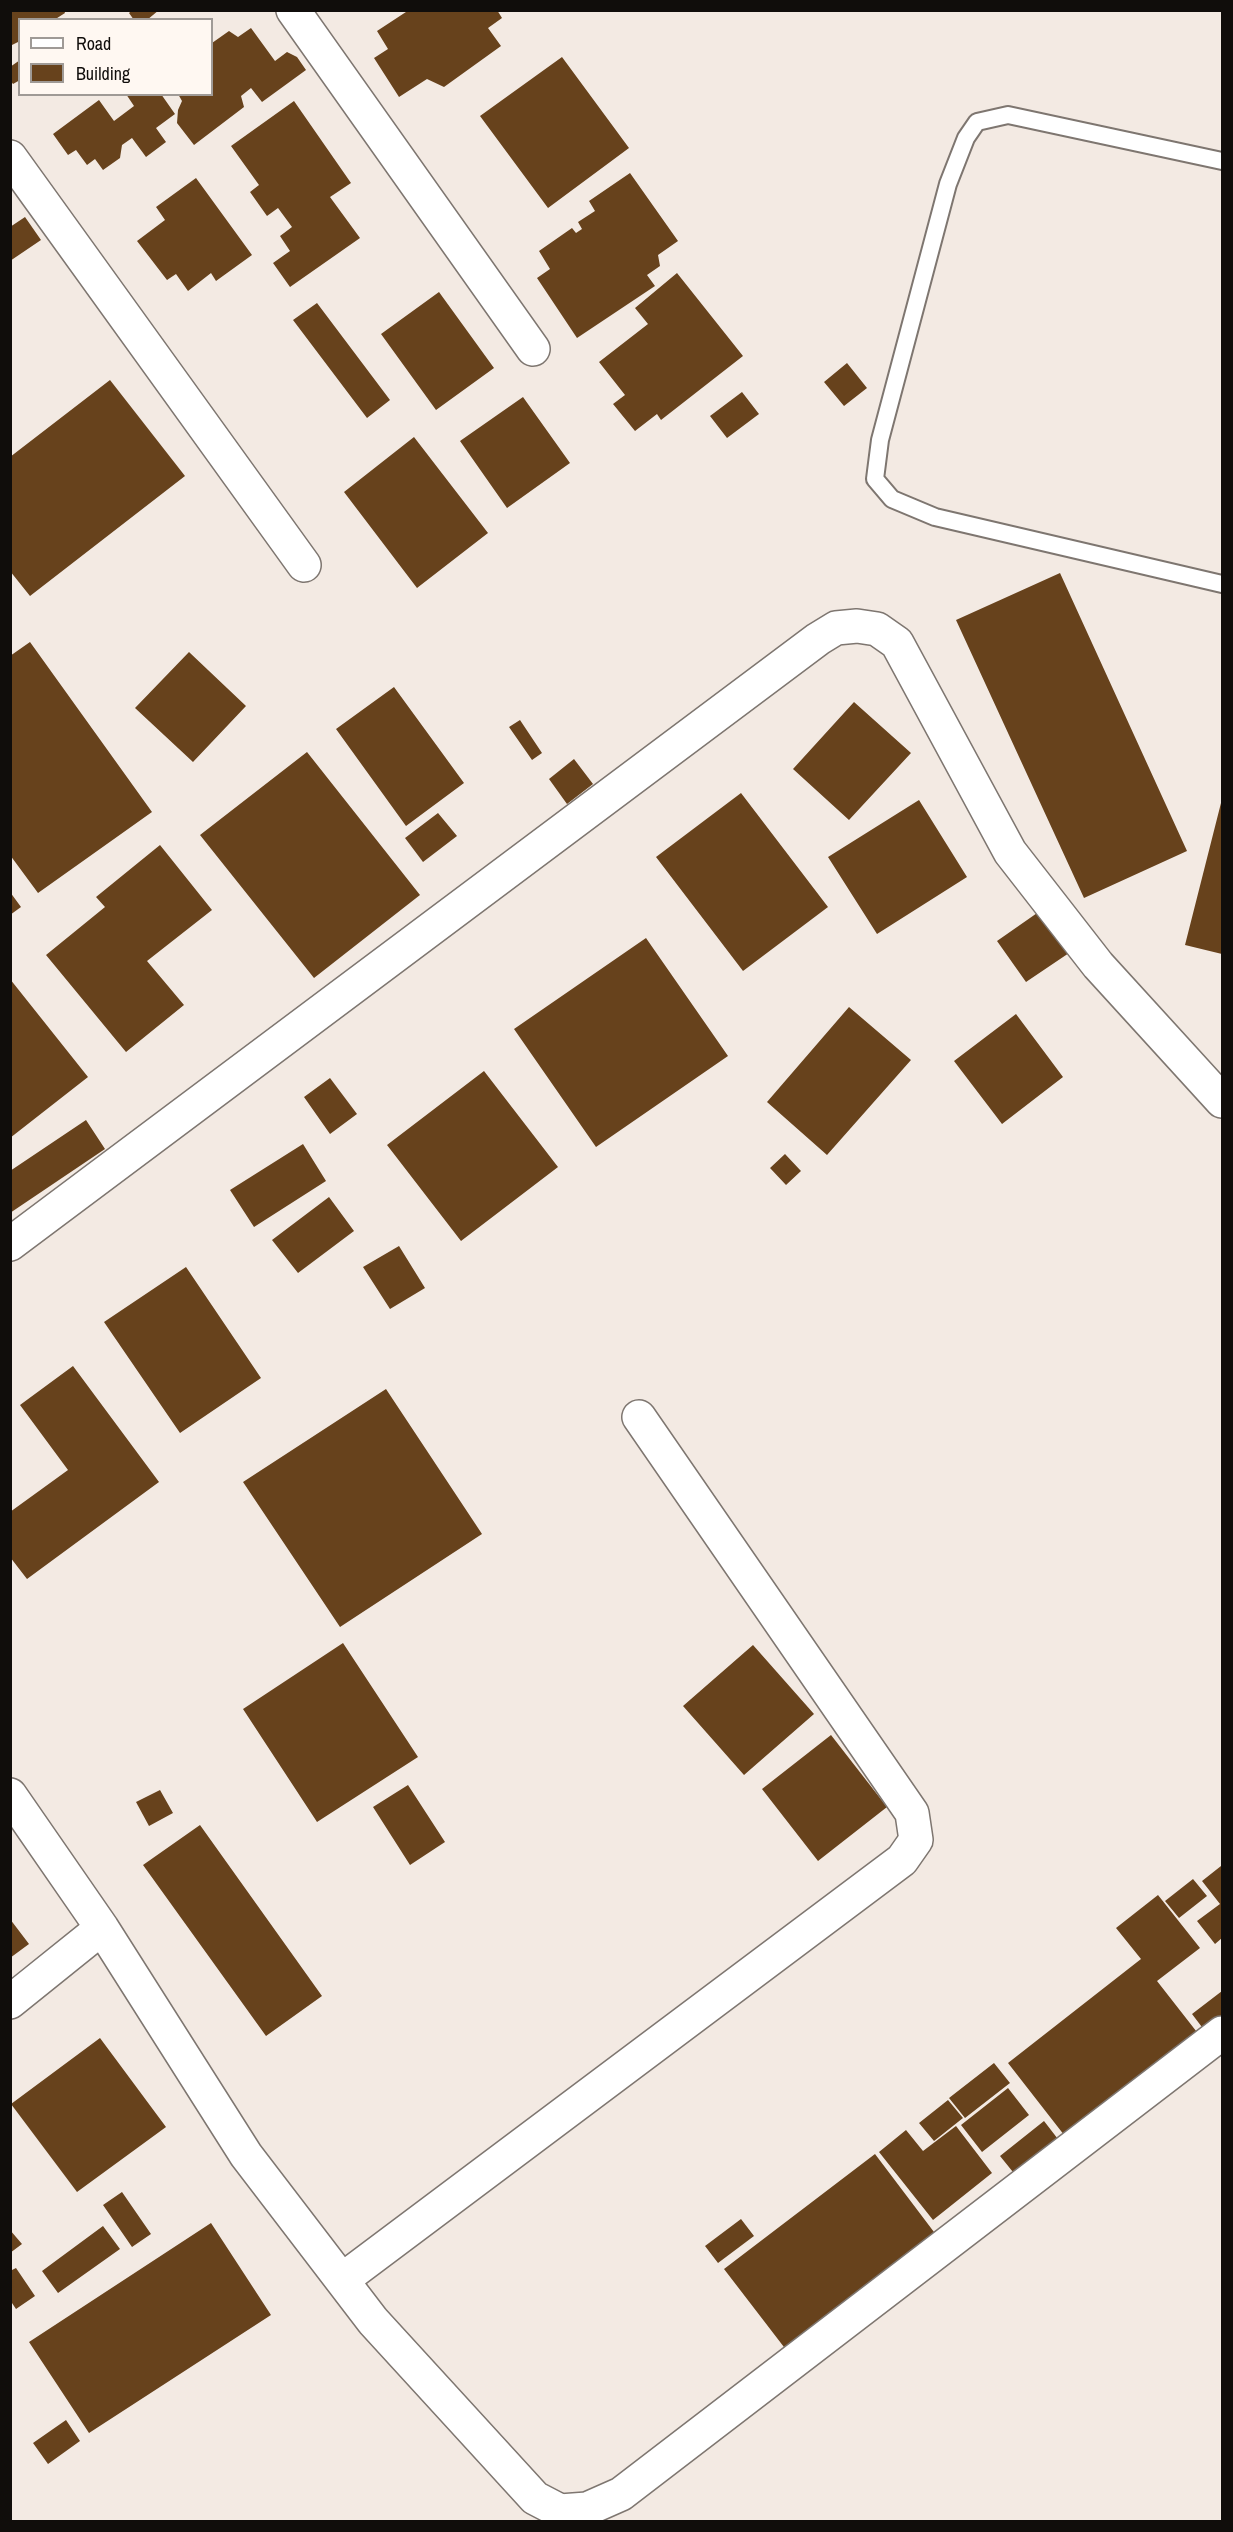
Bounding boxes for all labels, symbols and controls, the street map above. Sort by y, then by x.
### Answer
legend [18,18,213,96]
text: Road [76,31,111,56]
text: Building [76,61,130,86]

